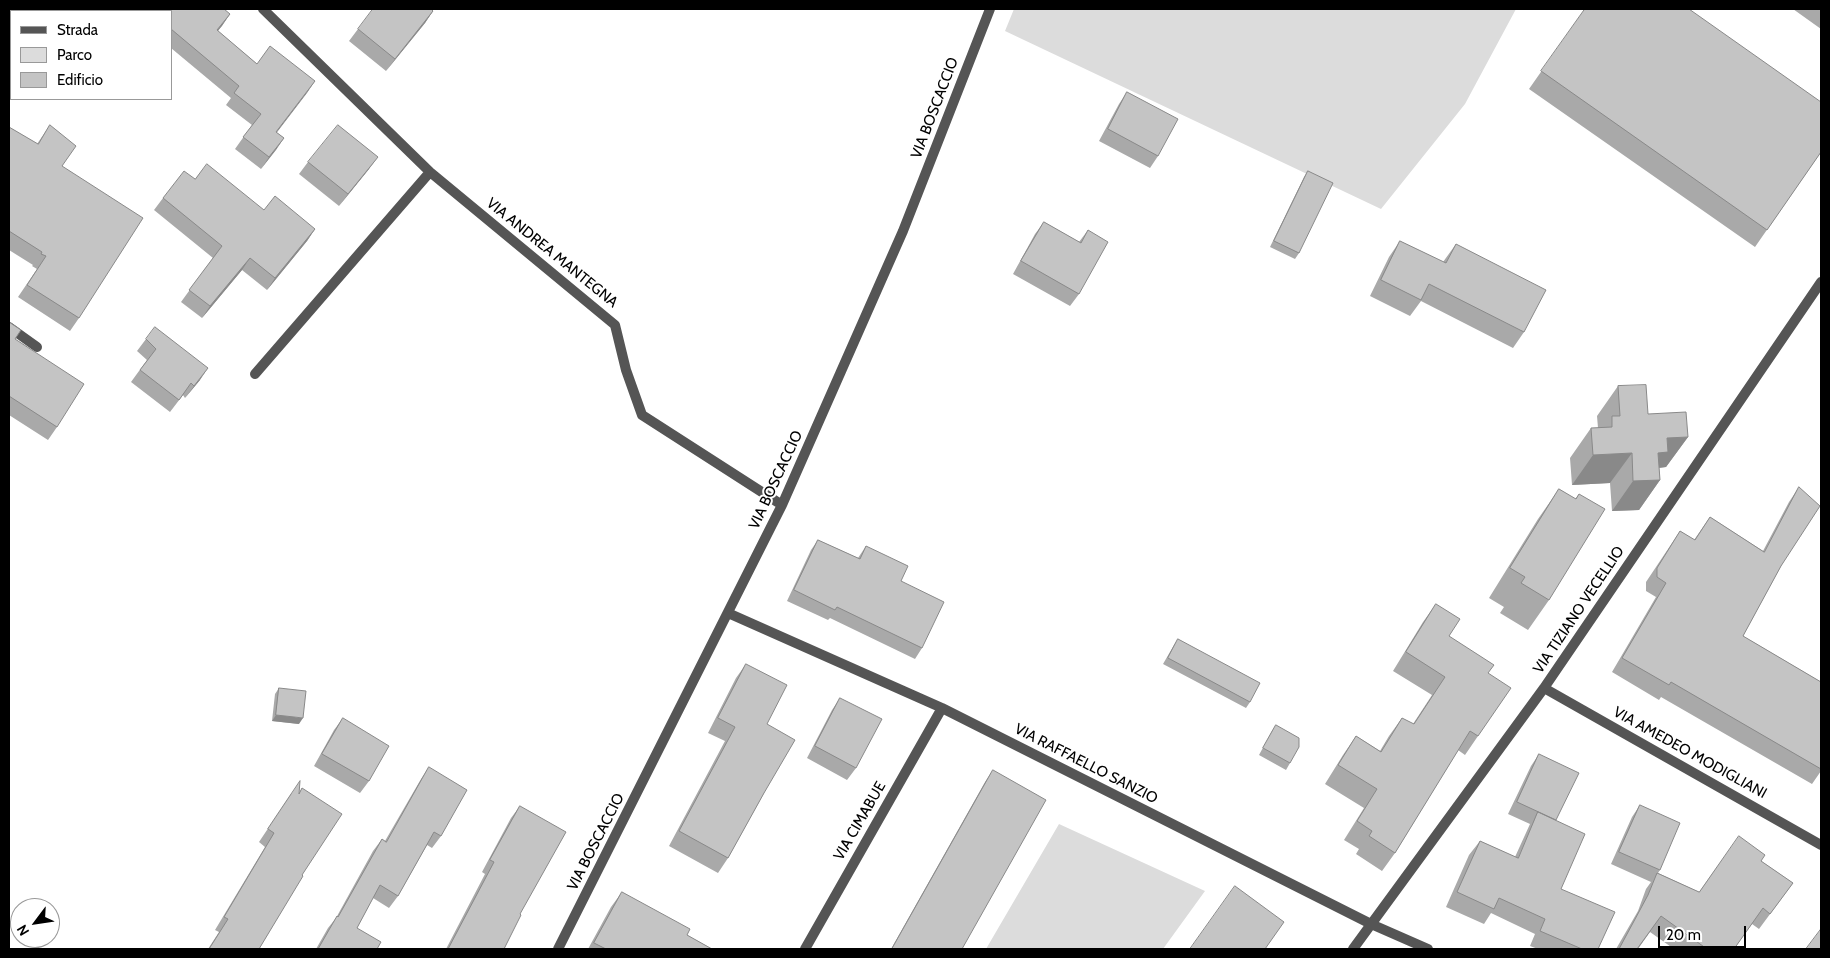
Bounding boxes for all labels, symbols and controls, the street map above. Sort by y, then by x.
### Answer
legend [10,10,172,100]
text: Strada [57,21,98,39]
text: Parco [57,46,92,64]
street label: VIA BOSCACCIO [907,55,963,161]
text: Edificio [57,71,103,89]
street label: VIA ANDREA MANTEGNA [483,194,621,312]
street label: VIA BOSCACCIO [745,428,807,532]
street label: VIA TIZIANO VECELLIO [1530,543,1628,677]
street label: VIA AMEDEO MODIGLIANI [1610,703,1770,803]
street label: VIA RAFFAELLO SANZIO [1011,720,1161,808]
street label: VIA CIMABUE [830,778,890,864]
street label: VIA BOSCACCIO [564,790,628,894]
north arrow [10,898,60,948]
scale bar [1660,916,1748,948]
text: N [13,921,33,939]
text: 20 m [1666,926,1701,944]

